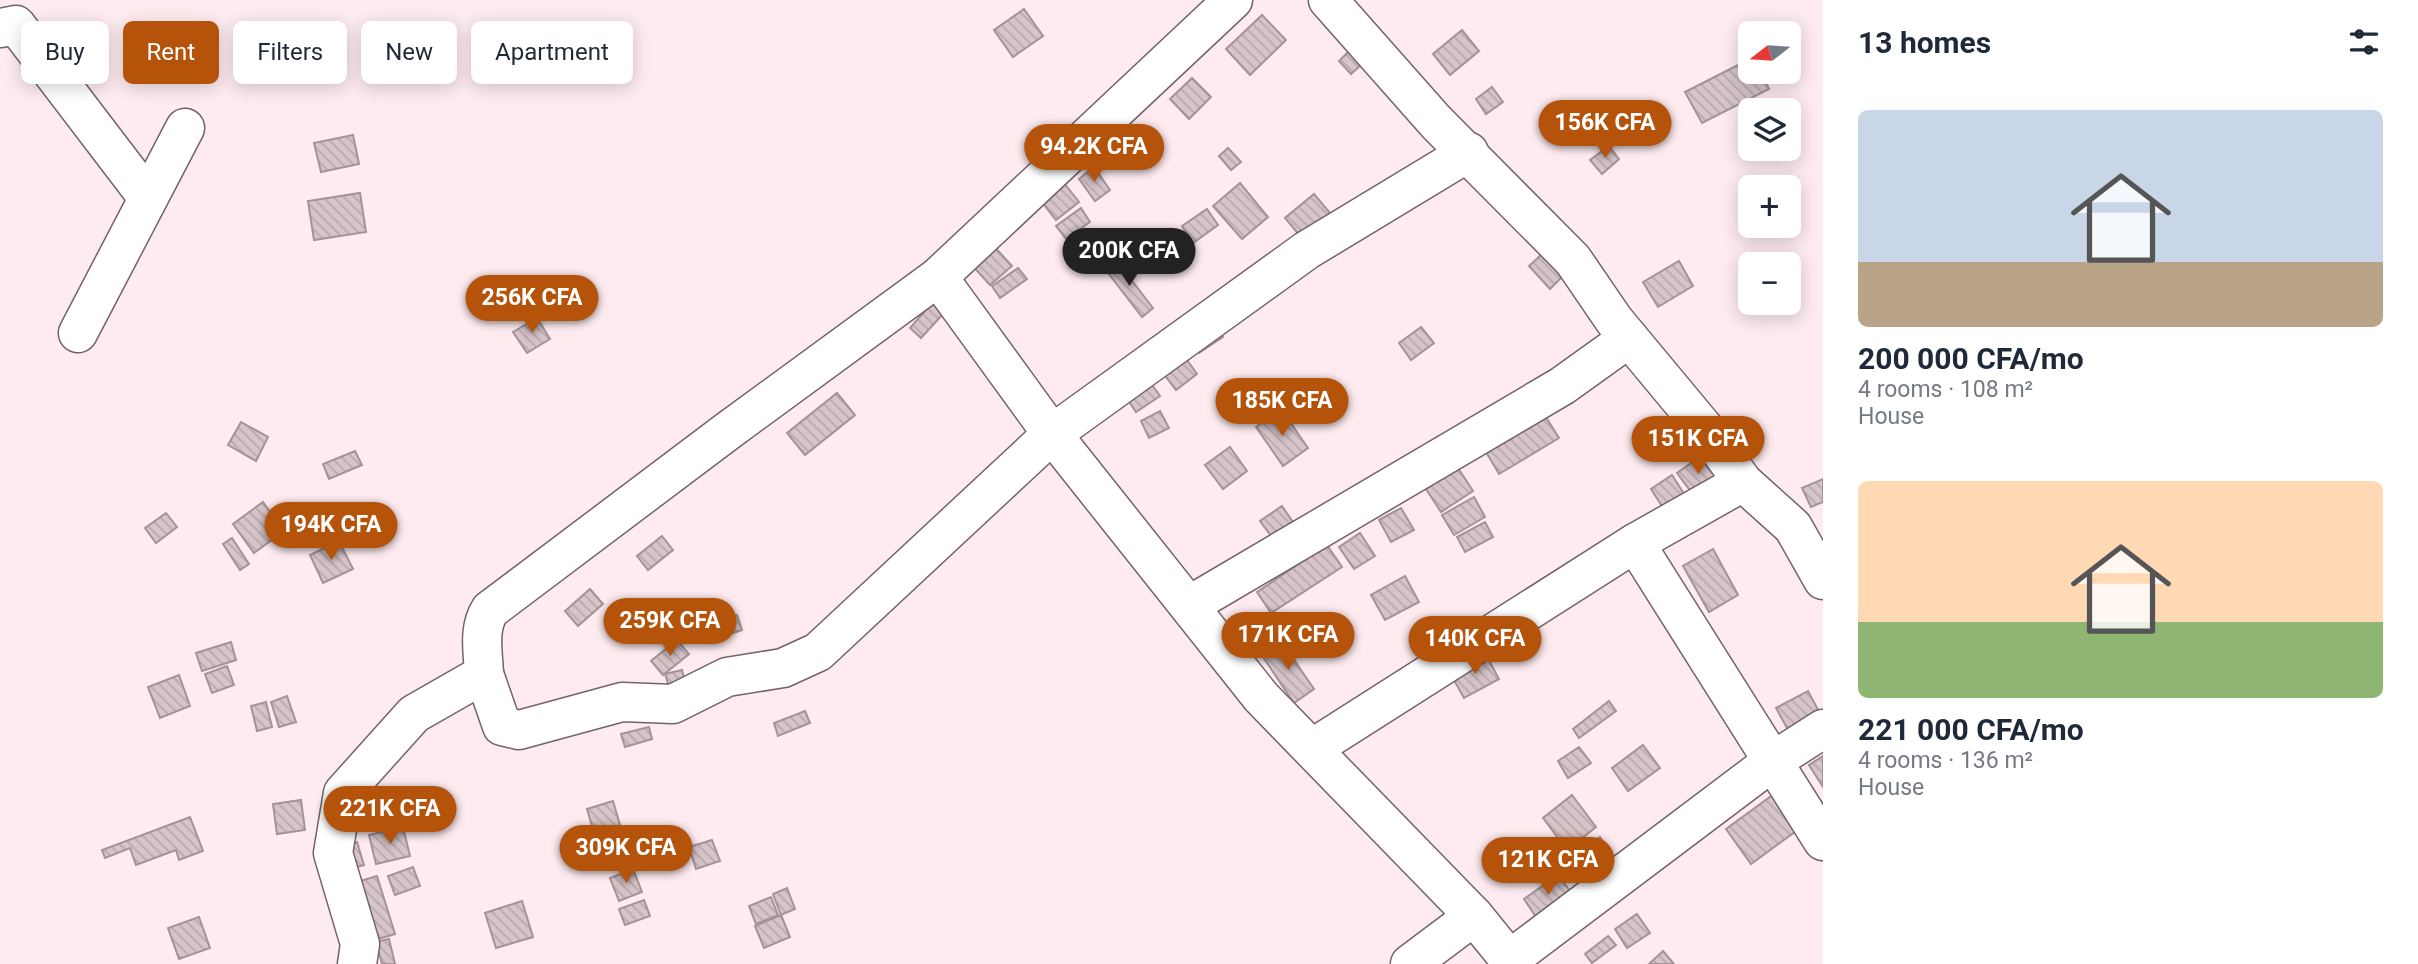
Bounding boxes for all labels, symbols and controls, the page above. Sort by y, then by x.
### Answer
chip: Buy [21,21,109,84]
chip: Rent [123,21,219,84]
chip: Filters [233,21,347,84]
chip: New [361,21,457,84]
chip: Apartment [471,21,633,84]
north arrow [1738,21,1801,84]
map controls [1738,21,1801,315]
icon: filters [2345,23,2383,61]
text: 13 homes [1858,25,1991,60]
button: layers [1738,98,1801,161]
pin: 156K CFA [1533,100,1677,160]
text: 156K CFA [1555,109,1655,136]
pin: 94.2K CFA [1014,124,1174,184]
text: 94.2K CFA [1040,133,1148,160]
icon: home [2058,155,2184,281]
button: + [1738,175,1801,238]
pin: 200K CFA [1057,229,1201,288]
text: 200K CFA [1079,237,1179,264]
button: − [1738,252,1801,315]
pin: 256K CFA [460,276,604,335]
text: 256K CFA [482,284,582,311]
text: 200 000 CFA/mo [1858,341,2084,376]
text: 4 rooms · 108 m² [1858,376,2033,403]
pin: 185K CFA [1210,378,1354,438]
text: 185K CFA [1232,387,1332,414]
text: House [1858,403,1924,430]
pin: 151K CFA [1626,416,1770,476]
text: 151K CFA [1648,425,1748,452]
pin: 194K CFA [259,503,403,562]
text: 194K CFA [281,511,381,538]
icon: home [2058,526,2184,652]
pin: 259K CFA [598,598,742,658]
text: 259K CFA [620,607,720,634]
pin: 171K CFA [1216,612,1360,672]
pin: 140K CFA [1403,616,1547,676]
text: 171K CFA [1238,621,1338,648]
text: 140K CFA [1425,625,1525,652]
text: 221 000 CFA/mo [1858,712,2084,747]
text: 4 rooms · 136 m² [1858,747,2033,774]
text: House [1858,774,1924,801]
pin: 221K CFA [318,786,462,846]
text: 221K CFA [340,795,440,822]
pin: 309K CFA [554,826,698,885]
text: 309K CFA [576,834,676,861]
pin: 121K CFA [1476,838,1620,897]
text: 121K CFA [1498,846,1598,873]

